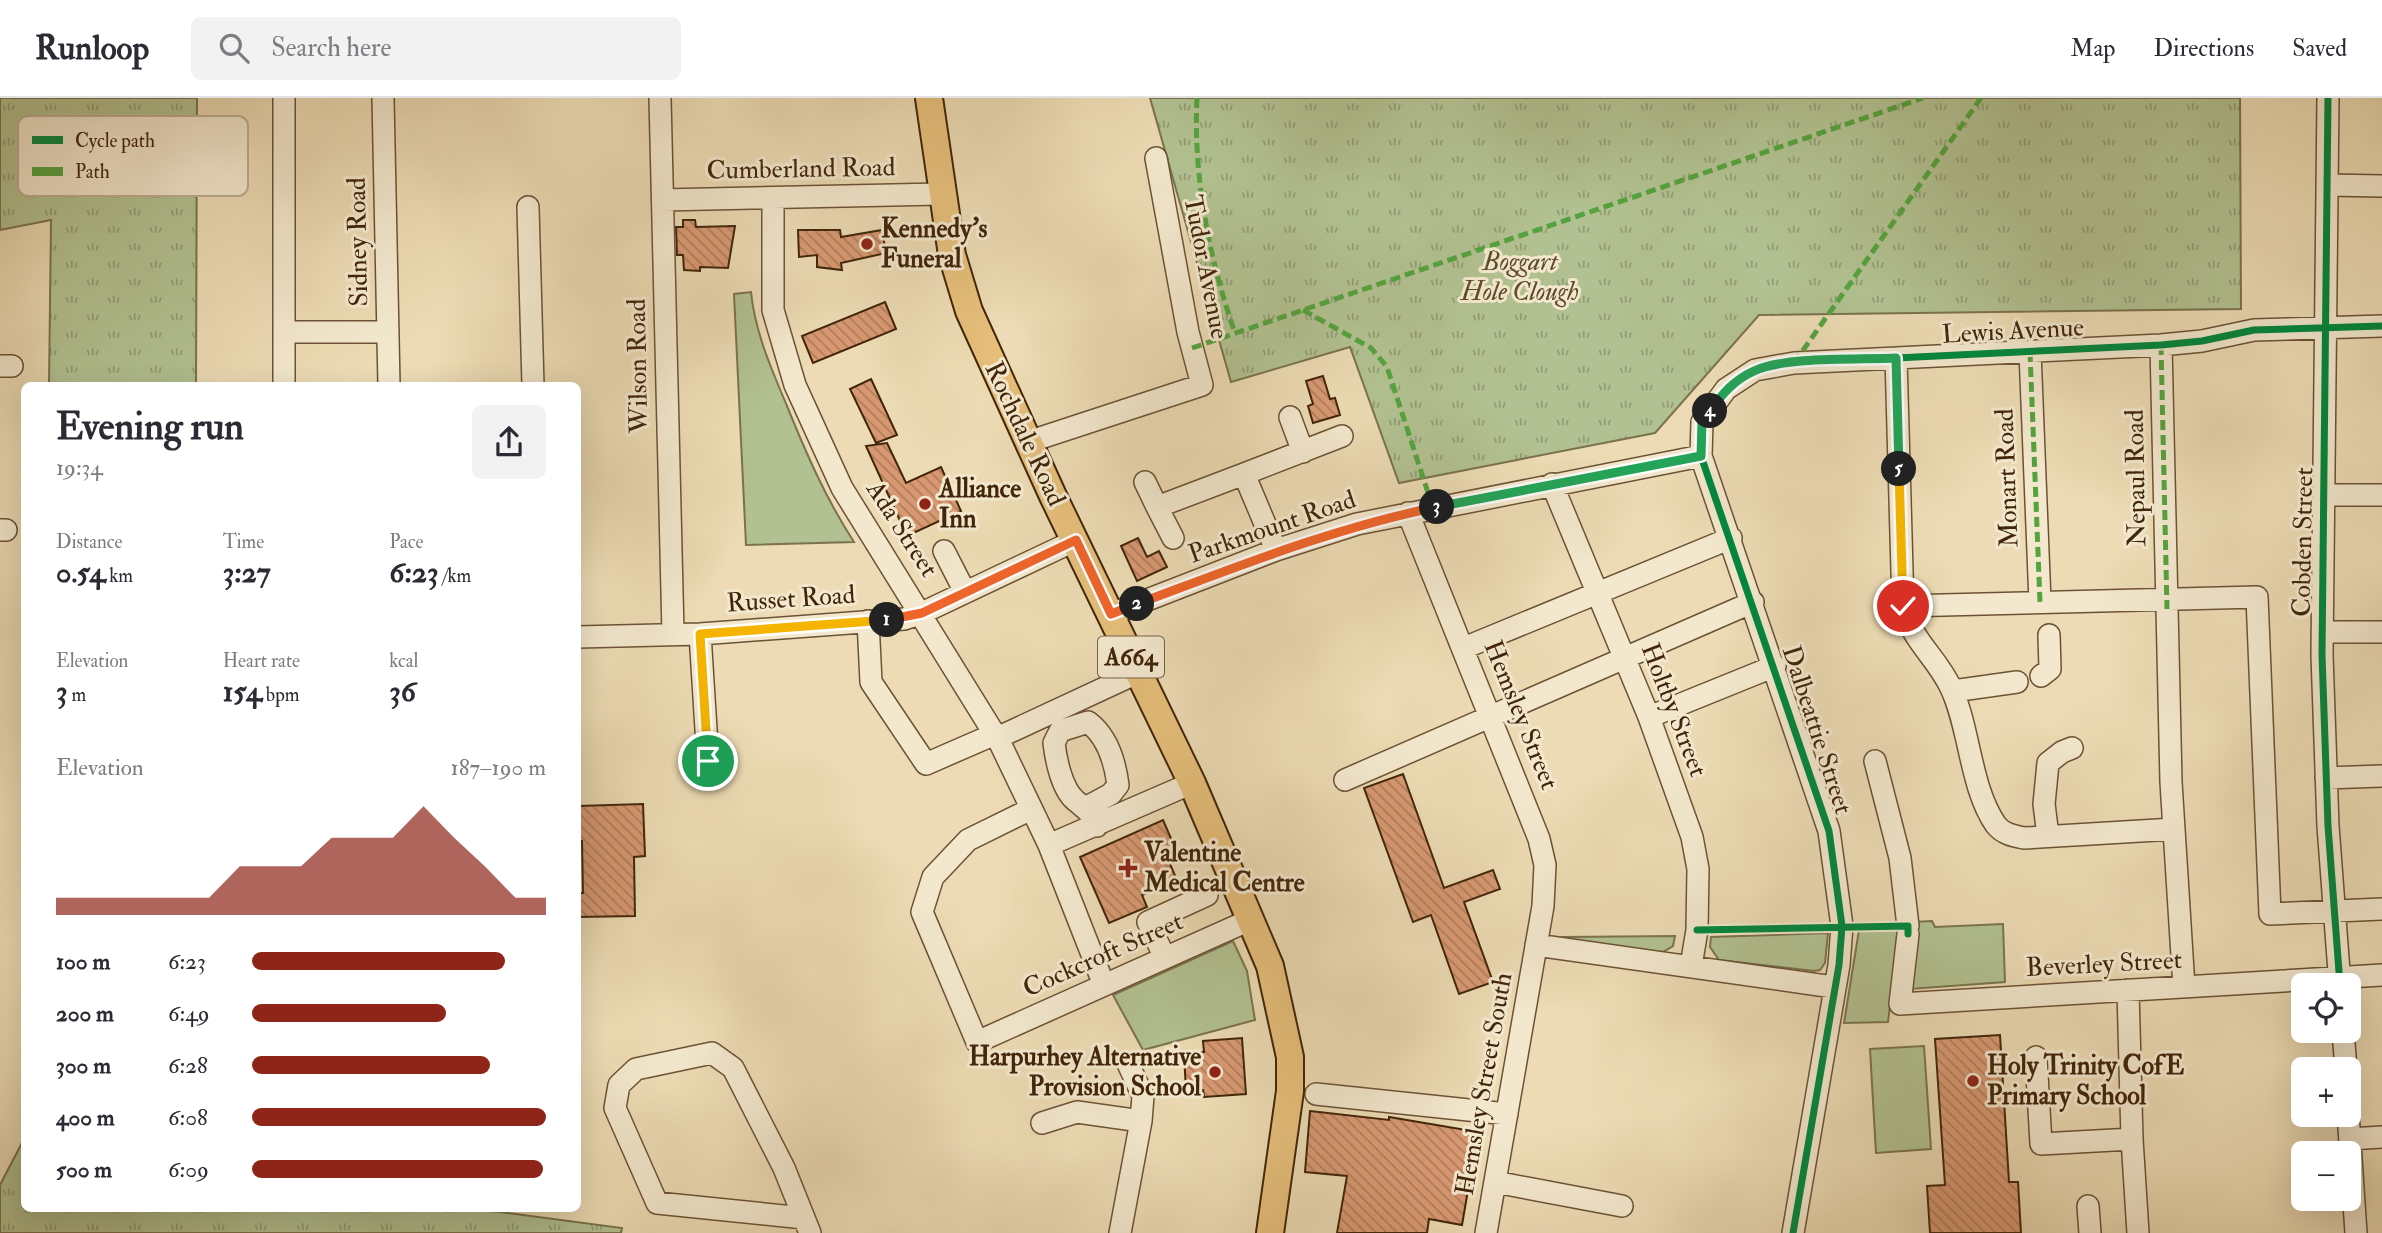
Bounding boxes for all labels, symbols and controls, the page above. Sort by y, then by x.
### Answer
search box [191,17,681,80]
text: Runloop [35,28,149,69]
icon: search [215,29,253,67]
text: Search here [271,32,391,64]
text: Map [2070,33,2115,64]
text: Directions [2153,33,2254,64]
text: Saved [2292,33,2347,64]
legend [18,116,248,196]
text: Cycle path [75,129,155,154]
street label: Cumberland Road [706,151,896,187]
text: Path [75,160,110,184]
street label: Sidney Road [341,177,375,307]
street label: Tudor Avenue [1176,192,1236,342]
place label: Kennedy's Funeral [881,213,987,275]
marker: Kennedy's Funeral [859,236,875,252]
park label: Boggart Hole Clough [1460,246,1579,308]
street label: Wilson Road [621,298,655,435]
street label: Lewis Avenue [1941,311,2085,351]
street label: Rochdale Road [978,357,1072,512]
pin: 4 [1692,394,1728,428]
text: 4 [1704,398,1715,422]
text: Evening run [56,403,244,451]
button: share [472,405,546,479]
street label: Monart Road [1989,408,2025,548]
street label: Nepaul Road [2119,409,2154,547]
pin: 5 [1882,452,1916,486]
text: 19:34 [56,453,103,482]
text: 5 [1894,456,1903,480]
street label: Cobden Street [2286,467,2320,617]
place label: Alliance Inn [938,473,1021,535]
street label: Ada Street [859,474,945,583]
street label: Parkmount Road [1184,483,1360,571]
pin: 3 [1420,490,1454,524]
text: 3 [1433,494,1440,518]
marker: Alliance Inn [917,496,933,512]
text: Distance [56,530,122,554]
text: Time [223,530,264,554]
text: Pace [389,530,423,554]
text: 0.54 [56,554,105,591]
text: 3:27 [223,554,270,591]
text: 6:23 [389,554,439,591]
text: km [105,564,133,588]
text: /km [439,564,471,588]
pin [1873,576,1933,636]
street label: Russet Road [726,579,857,619]
pin: 2 [1120,587,1154,622]
icon: check [1884,587,1922,625]
text: 2 [1132,591,1141,615]
pin: 1 [870,602,904,638]
text: 1 [883,607,890,631]
road number: A664 [1098,636,1164,678]
street label: Hemsley Street [1477,636,1565,794]
street label: Holtby Street [1634,639,1714,781]
street label: Dalbeattie Street [1775,642,1859,818]
text: Elevation [56,649,128,673]
text: Heart rate [223,649,300,673]
text: kcal [389,649,418,673]
text: 3 [56,673,68,710]
text: 154 [223,673,262,710]
text: 36 [389,673,416,710]
text: m [68,683,86,707]
text: bpm [262,683,300,707]
pin [678,731,738,791]
icon: arrive [689,742,727,780]
text: Elevation [56,753,144,782]
text: 187–190 m [450,753,546,782]
place label: Valentine Medical Centre [1143,837,1305,899]
marker: Valentine Medical Centre [1118,858,1138,878]
street label: Cockcroft Street [1018,905,1188,1005]
street label: Beverley Street [2025,944,2183,984]
text: 100 m [56,947,110,976]
text: 6:23 [168,947,206,976]
street label: Hemsley Street South [1449,970,1519,1198]
map controls [2291,973,2361,1211]
button: locate [2291,973,2361,1043]
text: 200 m [56,999,114,1028]
text: 6:49 [168,999,209,1028]
place label: Harpurhey Alternative Provision School [969,1041,1201,1103]
place label: Holy Trinity CofE Primary School [1987,1050,2184,1113]
text: 300 m [56,1051,111,1080]
text: 6:28 [168,1051,208,1080]
button: + [2291,1057,2361,1127]
marker: Harpurhey Alternative Provision School [1207,1064,1223,1080]
marker: Holy Trinity CofE Primary School [1965,1073,1981,1089]
text: 400 m [56,1103,115,1132]
text: 6:08 [168,1103,208,1132]
button: − [2291,1141,2361,1211]
text: 500 m [56,1155,112,1184]
text: 6:09 [168,1155,209,1184]

